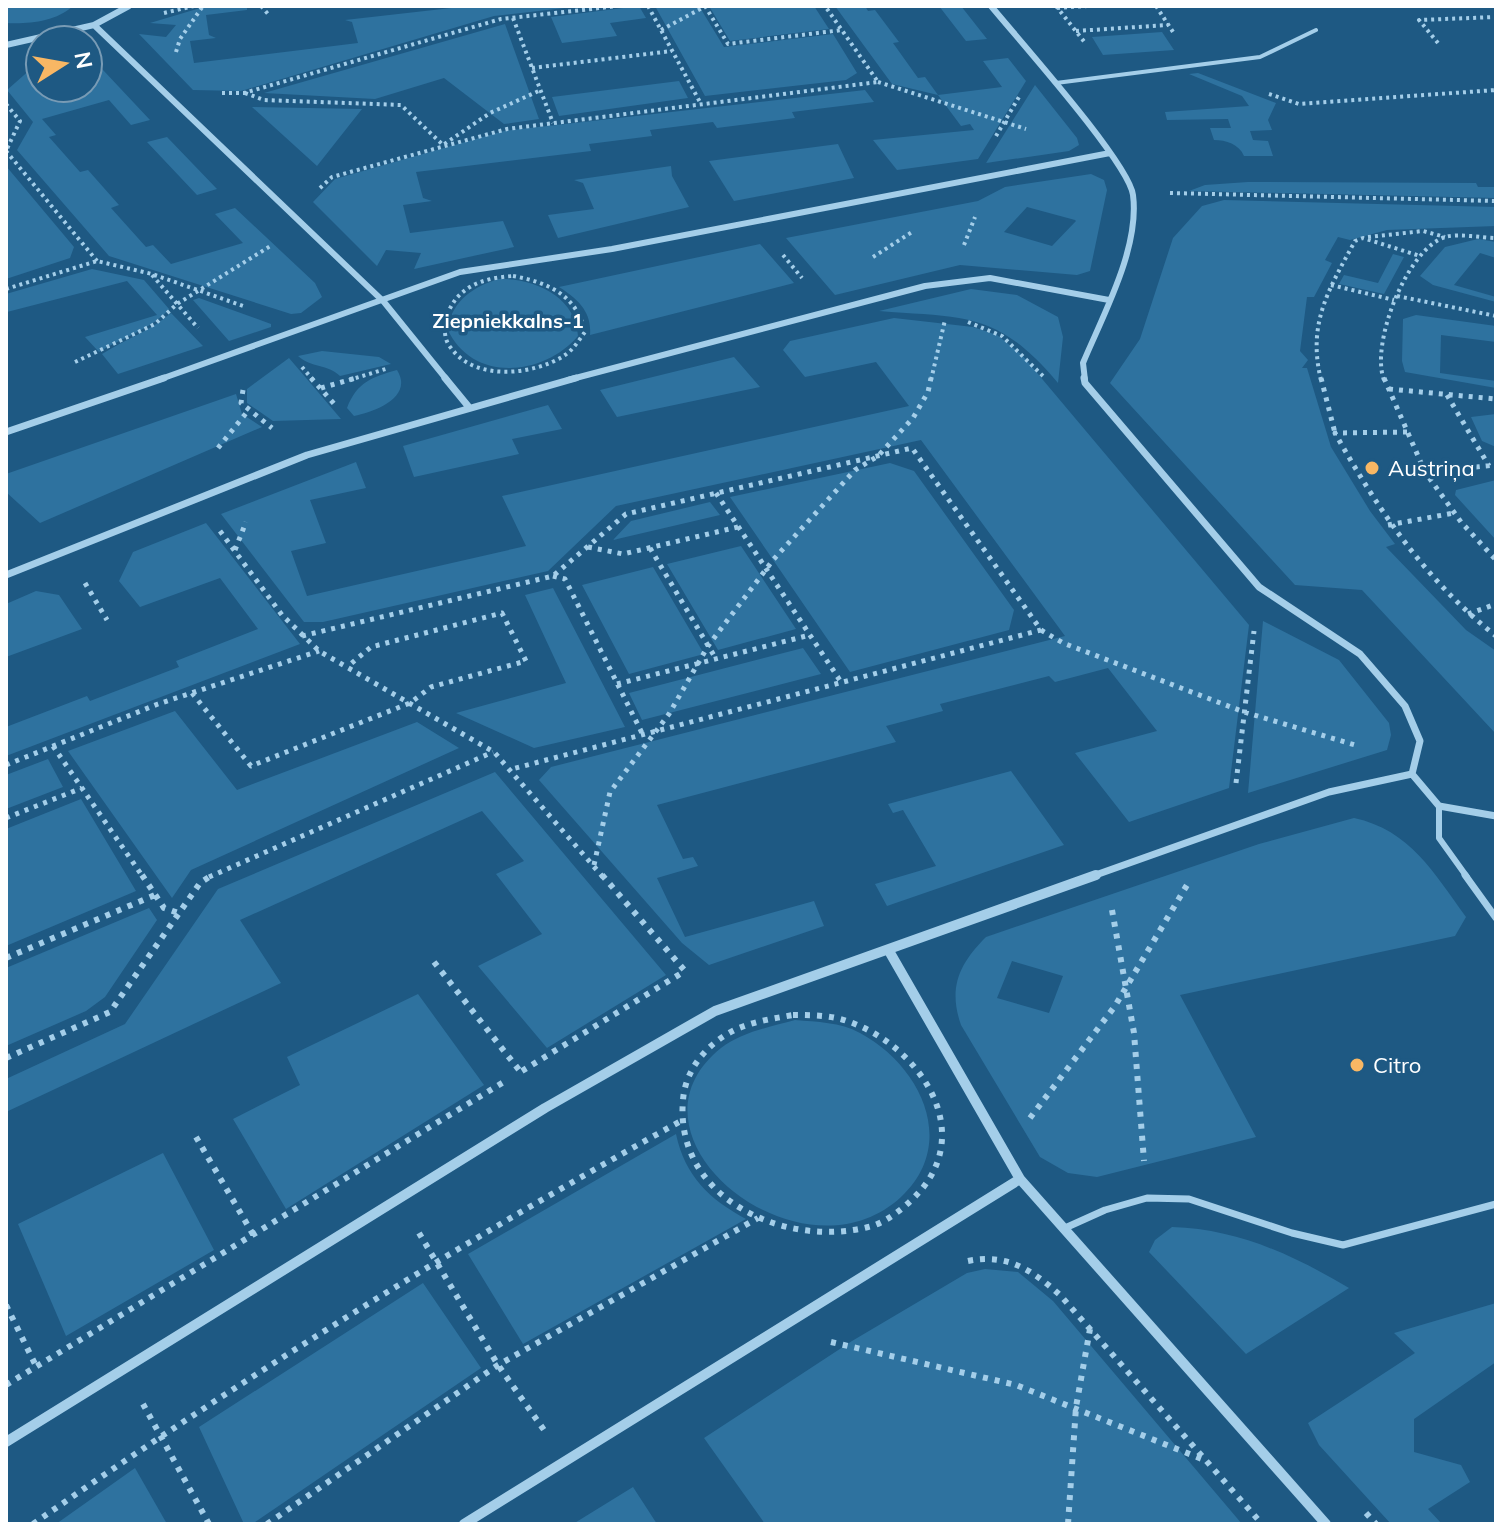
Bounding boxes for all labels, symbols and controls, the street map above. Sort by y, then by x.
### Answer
north arrow [24,24,104,104]
text: N [68,49,99,71]
district label: Ziepniekkalns-1 [432,308,584,333]
place label: Austriņa [1388,454,1475,483]
marker: Austriņa [1363,459,1381,477]
place label: Citro [1373,1051,1421,1079]
marker: Citro [1348,1056,1366,1074]

